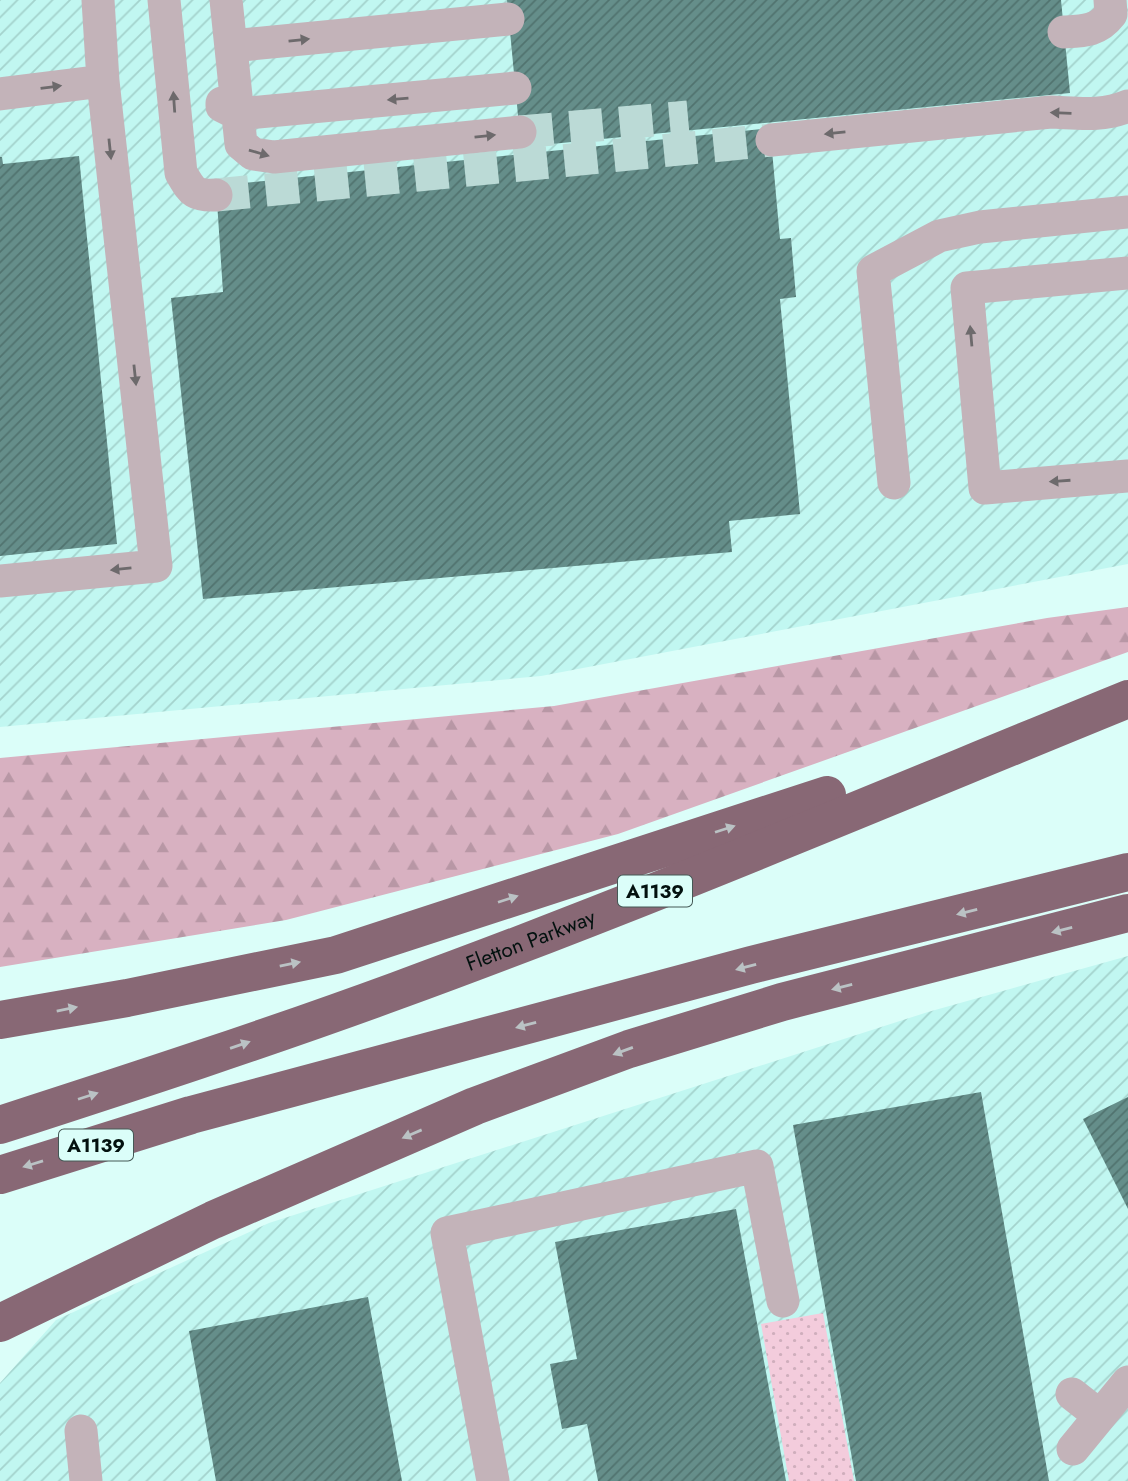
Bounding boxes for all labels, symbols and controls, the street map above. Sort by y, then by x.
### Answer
one-way arrow [288,34,310,45]
one-way arrow [41,82,63,93]
one-way arrow [168,91,179,113]
one-way arrow [387,93,409,104]
one-way arrow [1050,107,1072,118]
one-way arrow [824,128,846,139]
one-way arrow [474,130,496,141]
one-way arrow [105,138,116,160]
one-way arrow [249,148,271,159]
one-way arrow [965,324,976,346]
one-way arrow [130,364,141,386]
one-way arrow [1049,476,1071,487]
one-way arrow [110,564,132,575]
one-way arrow [714,823,735,834]
road number: A1139 [618,876,692,906]
one-way arrow [498,893,519,904]
street label: Fletton Parkway [462,902,601,979]
one-way arrow [955,907,977,918]
one-way arrow [1051,925,1073,936]
one-way arrow [279,959,301,970]
one-way arrow [735,962,756,972]
one-way arrow [830,982,852,993]
one-way arrow [56,1003,78,1014]
one-way arrow [515,1021,536,1031]
one-way arrow [230,1039,251,1050]
one-way arrow [613,1046,634,1057]
one-way arrow [78,1090,99,1101]
one-way arrow [401,1129,422,1140]
road number: A1139 [59,1130,133,1161]
one-way arrow [22,1160,43,1170]

